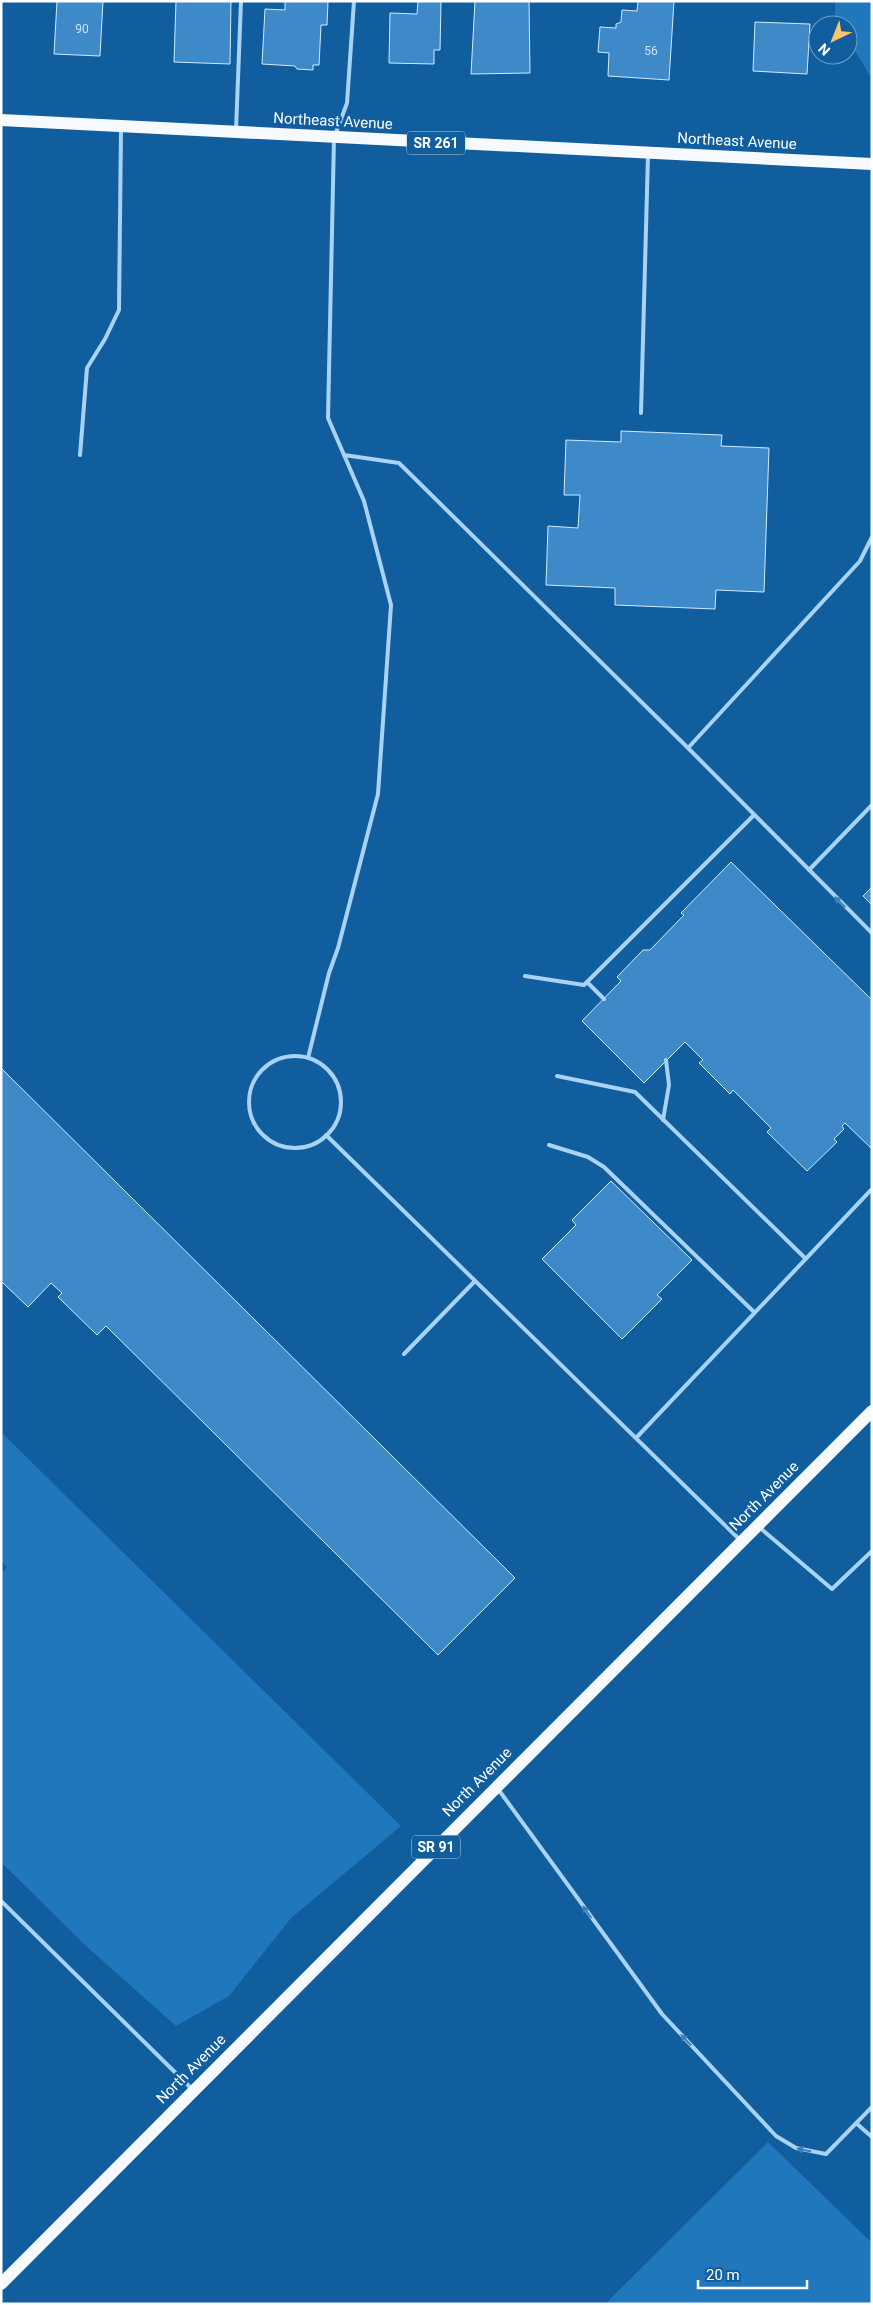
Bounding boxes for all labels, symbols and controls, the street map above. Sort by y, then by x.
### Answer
north arrow [808,15,858,65]
house number: 90 [75,22,89,36]
text: N [815,40,833,59]
house number: 56 [644,44,658,58]
street label: Northeast Avenue [273,109,393,133]
street label: Northeast Avenue [677,129,797,153]
road number: SR 261 [407,132,465,154]
one-way arrow [834,896,846,908]
street label: North Avenue [726,1458,802,1534]
street label: North Avenue [439,1744,515,1820]
road number: SR 91 [412,1835,460,1858]
one-way arrow [582,1905,592,1919]
street label: North Avenue [153,2031,229,2107]
one-way arrow [680,2035,692,2047]
one-way arrow [795,2145,811,2153]
scale bar [698,2258,807,2290]
text: 20 m [706,2266,740,2284]

